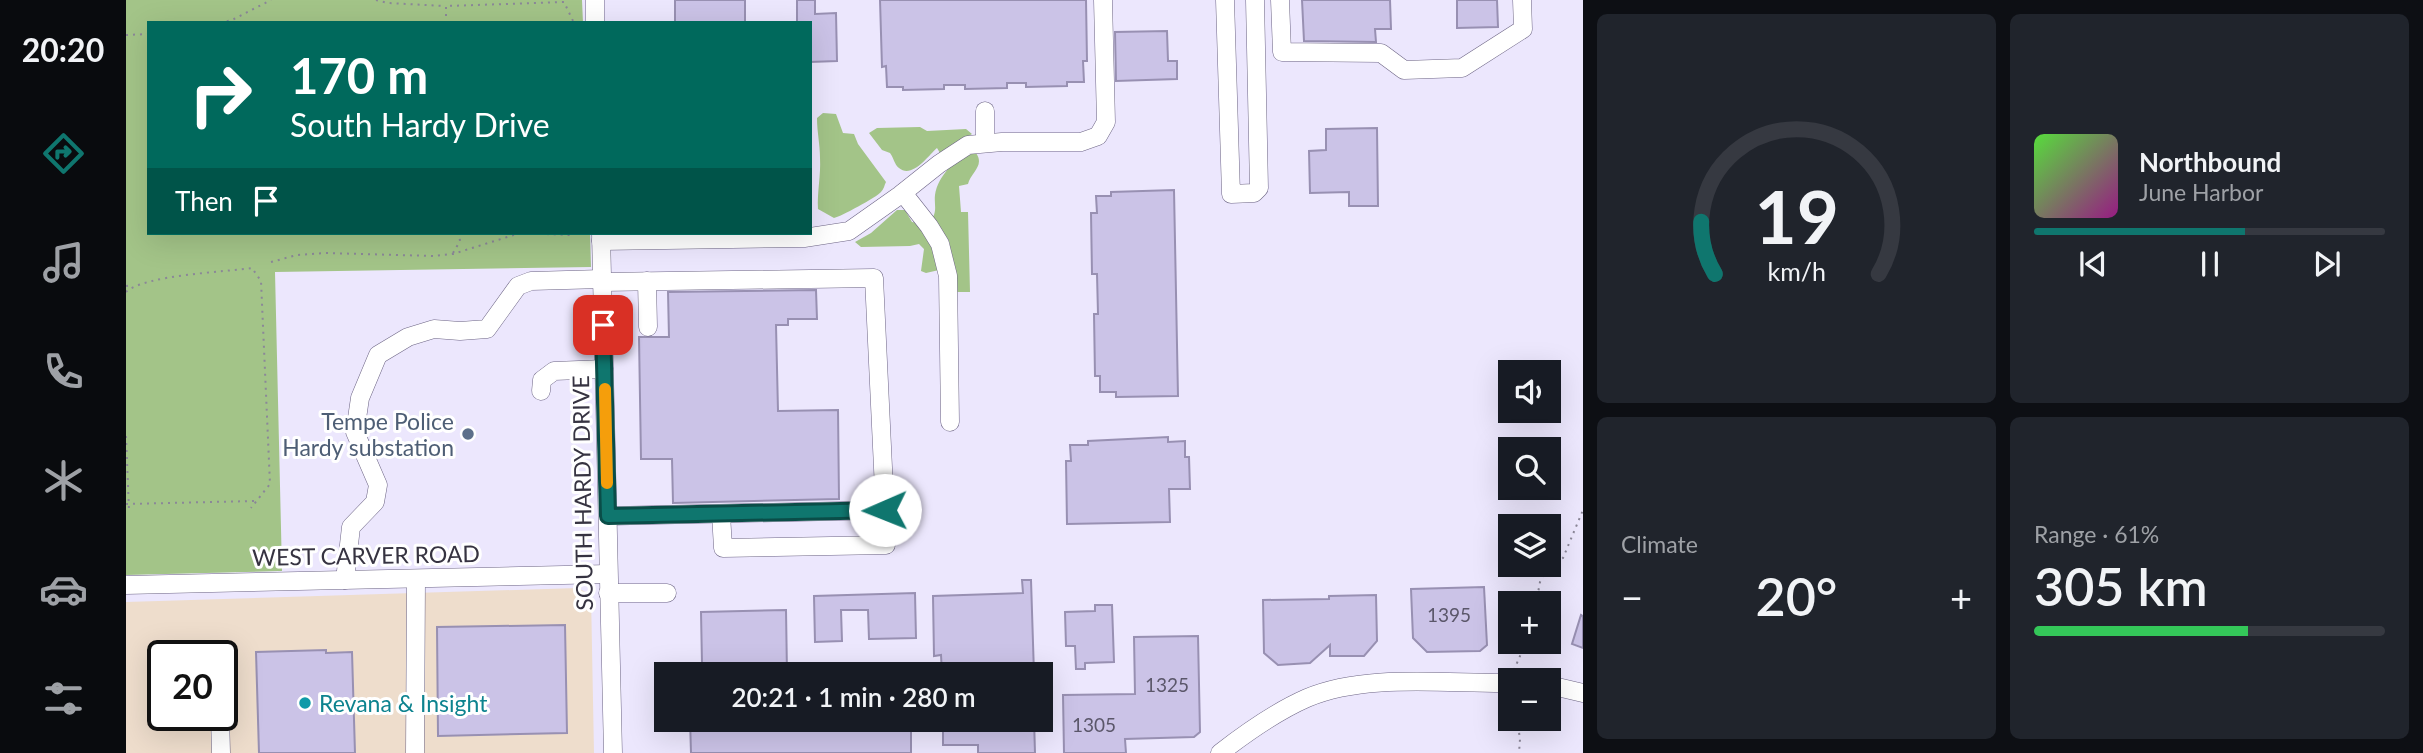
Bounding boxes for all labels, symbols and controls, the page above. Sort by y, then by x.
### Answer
text: 20:20 [22,30,104,69]
text: 170 m [290,46,428,104]
icon: right [175,49,266,140]
text: South Hardy Drive [290,105,550,144]
icon: directions [39,129,88,178]
text: Northbound [2139,146,2281,178]
text: 19 [1754,173,1839,261]
text: June Harbor [2139,178,2263,206]
icon: arrive [247,182,285,220]
text: Then [175,185,233,217]
icon: music [39,238,88,287]
icon: previous [2074,245,2112,283]
icon: pause [2191,245,2229,283]
icon: next [2308,245,2346,283]
text: km/h [1767,256,1826,286]
pin [573,295,633,355]
icon: arrive [584,306,622,344]
icon: phone [39,347,88,396]
map controls [1498,360,1561,731]
button: sound [1498,360,1561,423]
street label: SOUTH HARDY DRIVE [566,375,598,611]
place label: Tempe Police Hardy substation [282,407,454,461]
marker: Tempe Police Hardy substation [460,426,476,442]
button: search [1498,437,1561,500]
icon: climate [39,456,88,505]
position arrow [848,473,922,547]
button: layers [1498,514,1561,577]
text: Range · 61% [2034,520,2159,548]
text: Climate [1621,530,1698,558]
street label: WEST CARVER ROAD [252,539,480,571]
text: 305 km [2034,555,2208,617]
icon: car [39,565,88,614]
text: 20° [1756,565,1837,627]
text: − [1621,574,1643,620]
text: + [1950,574,1972,620]
button: + [1498,591,1561,654]
house number: 1395 [1427,603,1471,626]
speed limit sign: 20 [147,640,238,731]
button: − [1498,668,1561,731]
house number: 1325 [1145,673,1189,696]
icon: filters [39,674,88,723]
text: 20:21 · 1 min · 280 m [731,681,976,713]
place label: Revana & Insight [319,689,488,717]
marker: Revana & Insight [297,695,313,711]
house number: 1305 [1072,713,1116,736]

